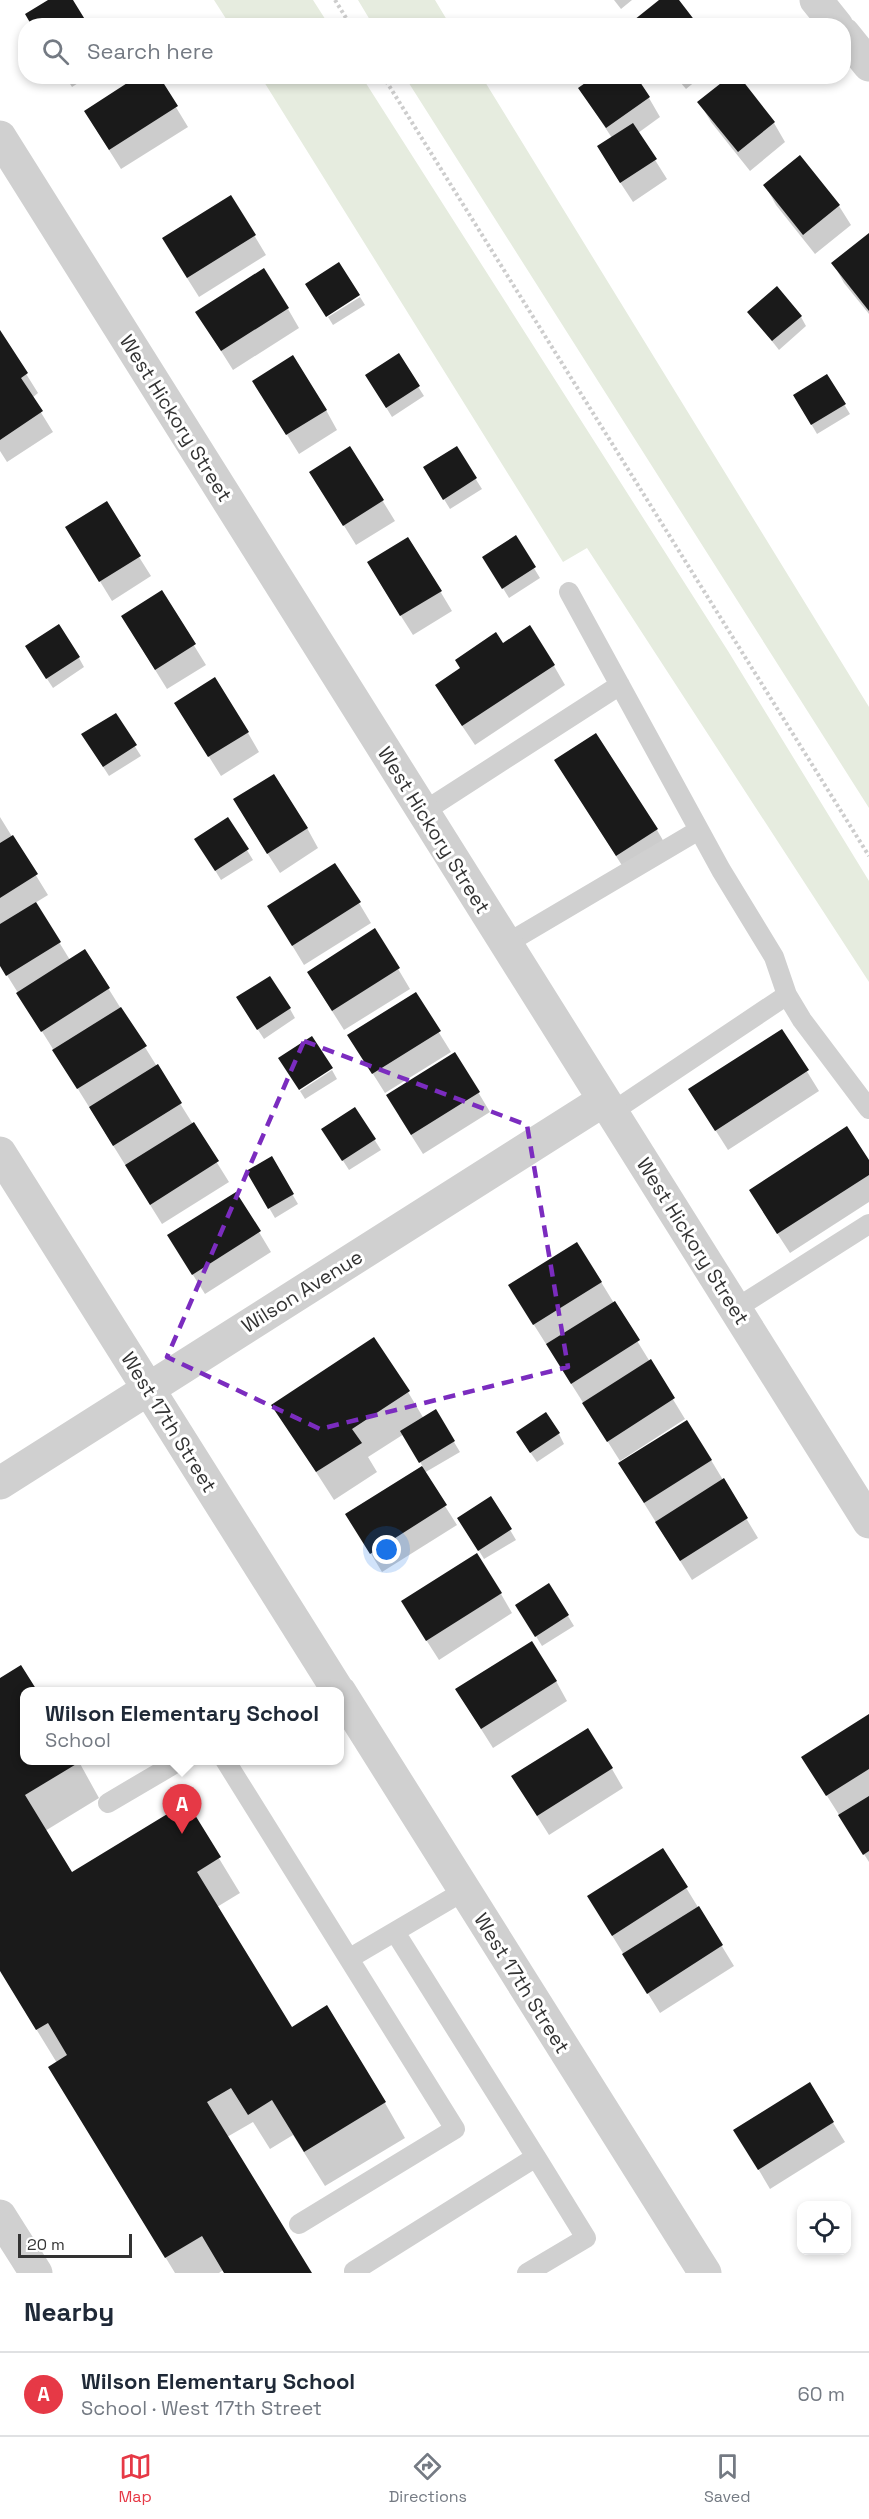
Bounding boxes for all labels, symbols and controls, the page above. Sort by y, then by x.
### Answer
search box [18,18,851,84]
icon: search [39,35,72,68]
text: Search here [87,37,214,65]
street label: West Hickory Street [114,330,238,506]
street label: West Hickory Street [372,742,496,918]
street label: West Hickory Street [631,1153,755,1329]
street label: Wilson Avenue [237,1243,367,1339]
street label: West 17th Street [115,1347,223,1497]
your location [372,1535,401,1564]
popup [20,1687,344,1765]
text: Wilson Elementary School [45,1699,319,1727]
text: School [45,1727,111,1753]
pin: A [162,1784,201,1834]
street label: West 17th Street [468,1908,576,2058]
map controls [797,2201,851,2255]
button: locate [797,2201,851,2255]
scale bar [18,2231,132,2258]
text: 20 m [27,2234,65,2255]
text: Nearby [24,2295,114,2329]
text: Wilson Elementary School [81,2367,355,2395]
text: A [37,2381,50,2407]
text: 60 m [798,2381,845,2407]
text: School · West 17th Street [81,2395,322,2421]
tab: Map [118,2450,152,2507]
tab: Directions [389,2450,467,2507]
tab: Saved [704,2450,751,2507]

